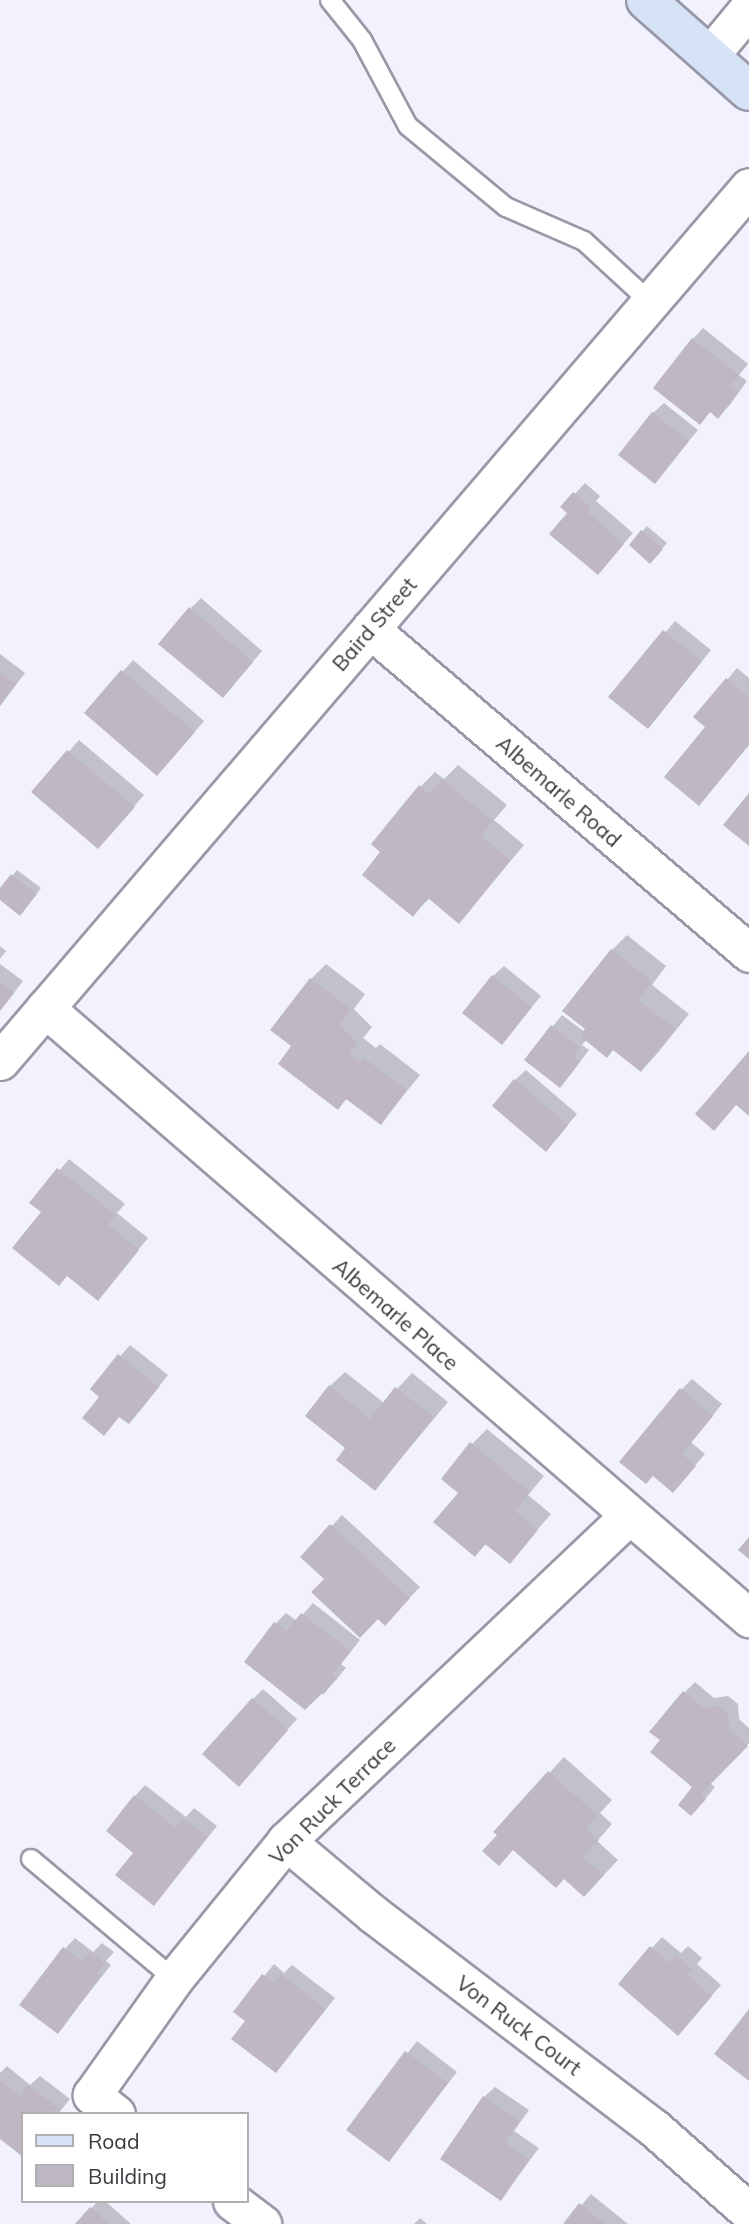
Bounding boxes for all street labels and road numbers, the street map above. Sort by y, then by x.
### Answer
street label: Baird Street [327,572,421,676]
street label: Albemarle Road [492,730,626,852]
street label: Albemarle Place [328,1253,464,1375]
street label: Von Ruck Terrace [264,1733,400,1869]
street label: Von Ruck Court [452,1970,586,2080]

